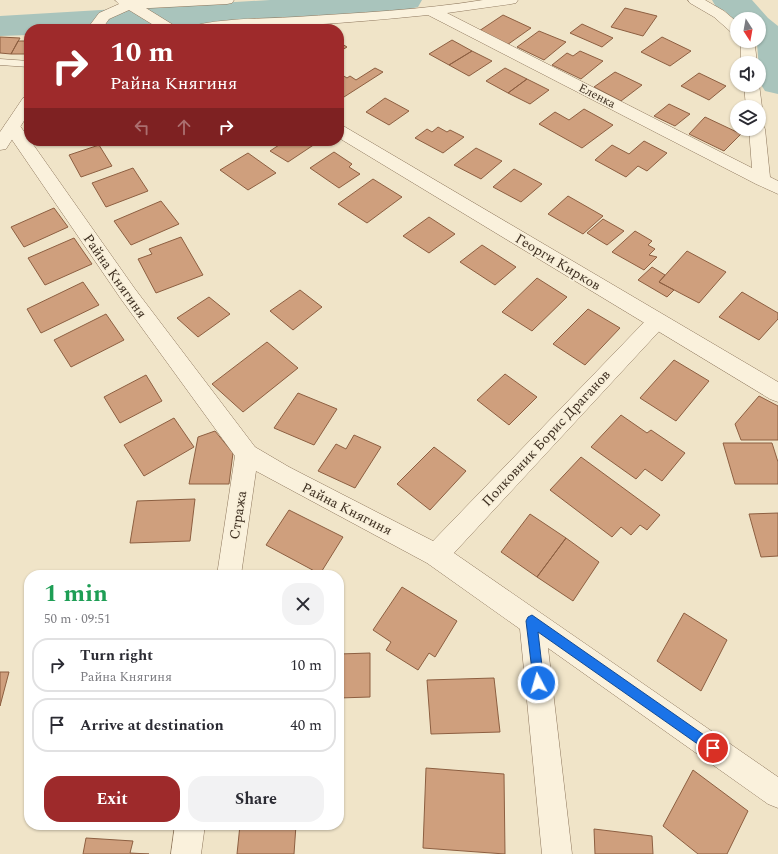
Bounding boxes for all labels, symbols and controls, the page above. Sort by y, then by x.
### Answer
north arrow [730,12,766,48]
map controls [730,12,766,136]
text: 10 m [110,31,174,74]
icon: right [44,40,96,92]
button: sound [730,56,766,92]
text: Райна Княгиня [110,70,237,97]
street label: Еленка [575,79,619,114]
button: layers [730,100,766,136]
icon: left [131,116,153,138]
icon: ahead [173,116,195,138]
icon: right [215,116,237,138]
street label: Георги Кирков [511,228,605,296]
street label: Райна Княгиня [78,229,152,323]
street label: Полковник Борис Драганов [477,365,615,511]
street label: Райна Княгиня [298,477,396,541]
street label: Стража [224,489,252,541]
text: 1 min [44,576,108,612]
button: close [282,583,324,625]
text: 50 m · 09:51 [44,609,110,629]
text: Turn right [80,644,153,667]
icon: right [46,654,68,676]
text: 10 m [290,654,322,677]
position arrow [517,662,559,704]
text: Райна Княгиня [80,667,172,687]
icon: arrive [46,714,68,736]
text: Arrive at destination [80,714,224,737]
text: 40 m [290,714,322,737]
pin [696,731,730,765]
icon: arrive [702,737,724,759]
button: Exit [44,776,180,822]
button: Share [188,776,324,822]

